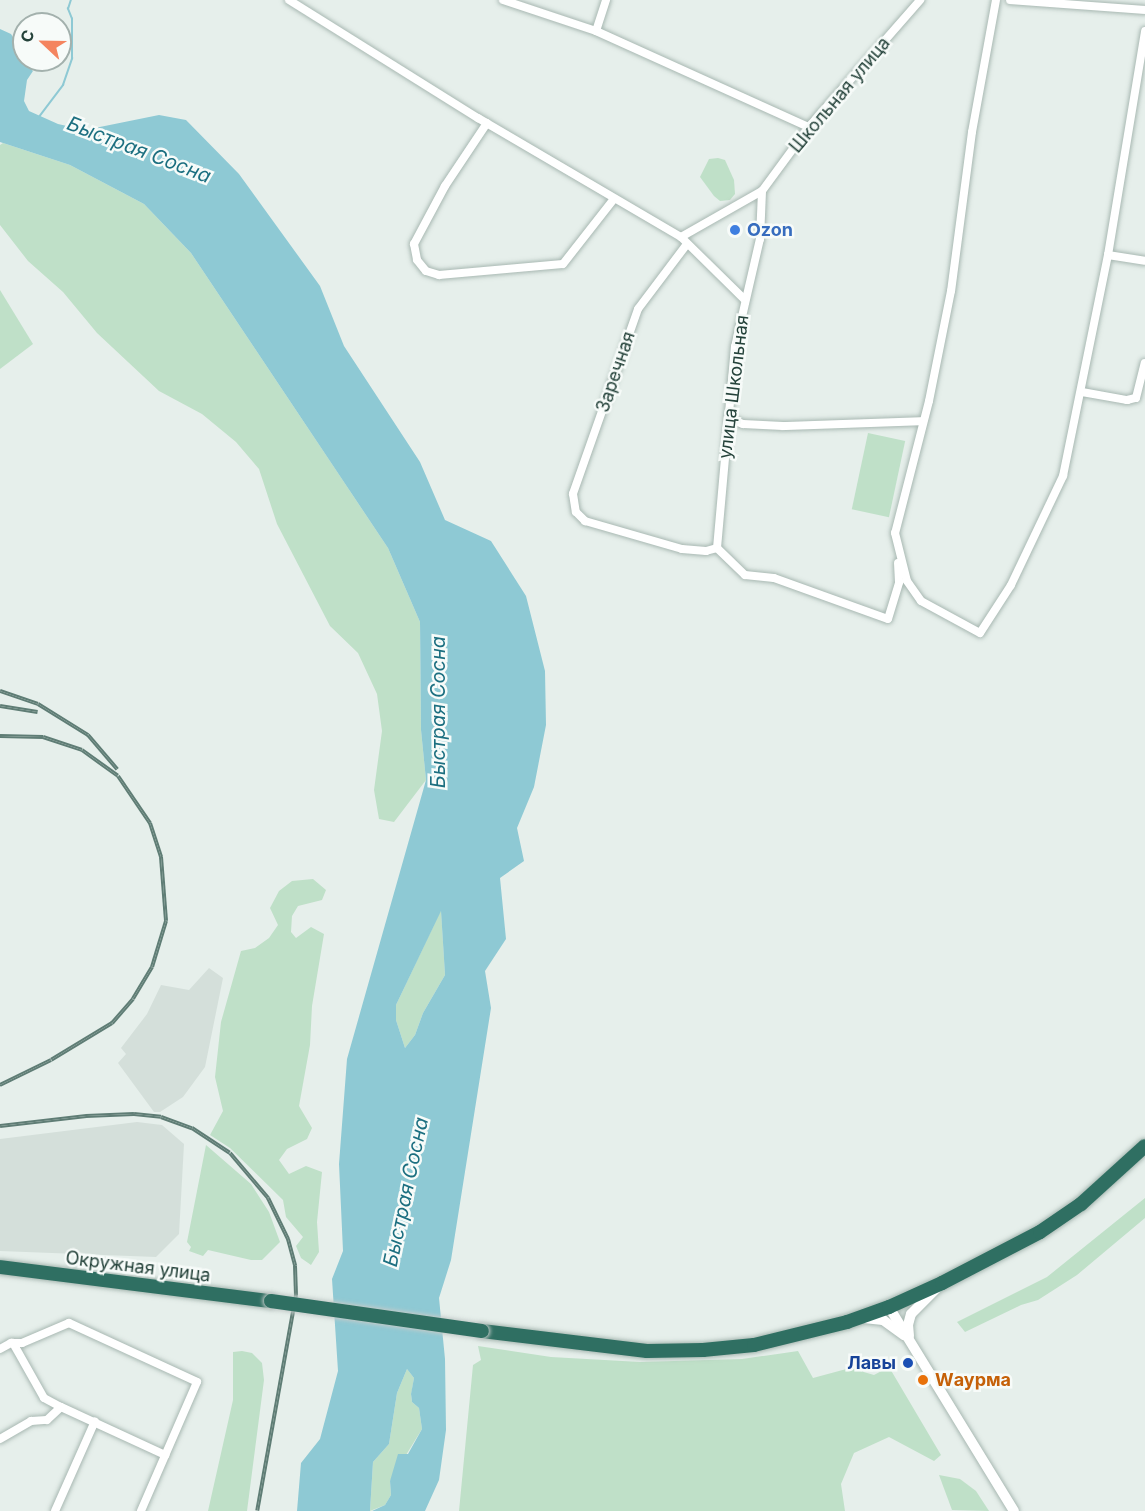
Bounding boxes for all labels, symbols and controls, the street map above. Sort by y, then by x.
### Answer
north arrow [12,12,72,72]
text: С [16,27,39,45]
street label: Школьная улица [785,33,895,157]
water label: Быстрая Сосна [64,112,214,188]
place label: Ozon [747,219,793,241]
marker: Ozon [728,223,742,237]
street label: улица Школьная [714,314,754,460]
street label: Заречная [592,329,640,415]
water label: Быстрая Сосна [426,636,450,788]
water label: Быстрая Сосна [378,1115,434,1269]
street label: Окружная улица [64,1247,212,1287]
place label: Лавы [847,1352,896,1374]
marker: Лавы [901,1356,915,1370]
place label: Wаурма [935,1369,1011,1391]
marker: Wаурма [916,1373,930,1387]

